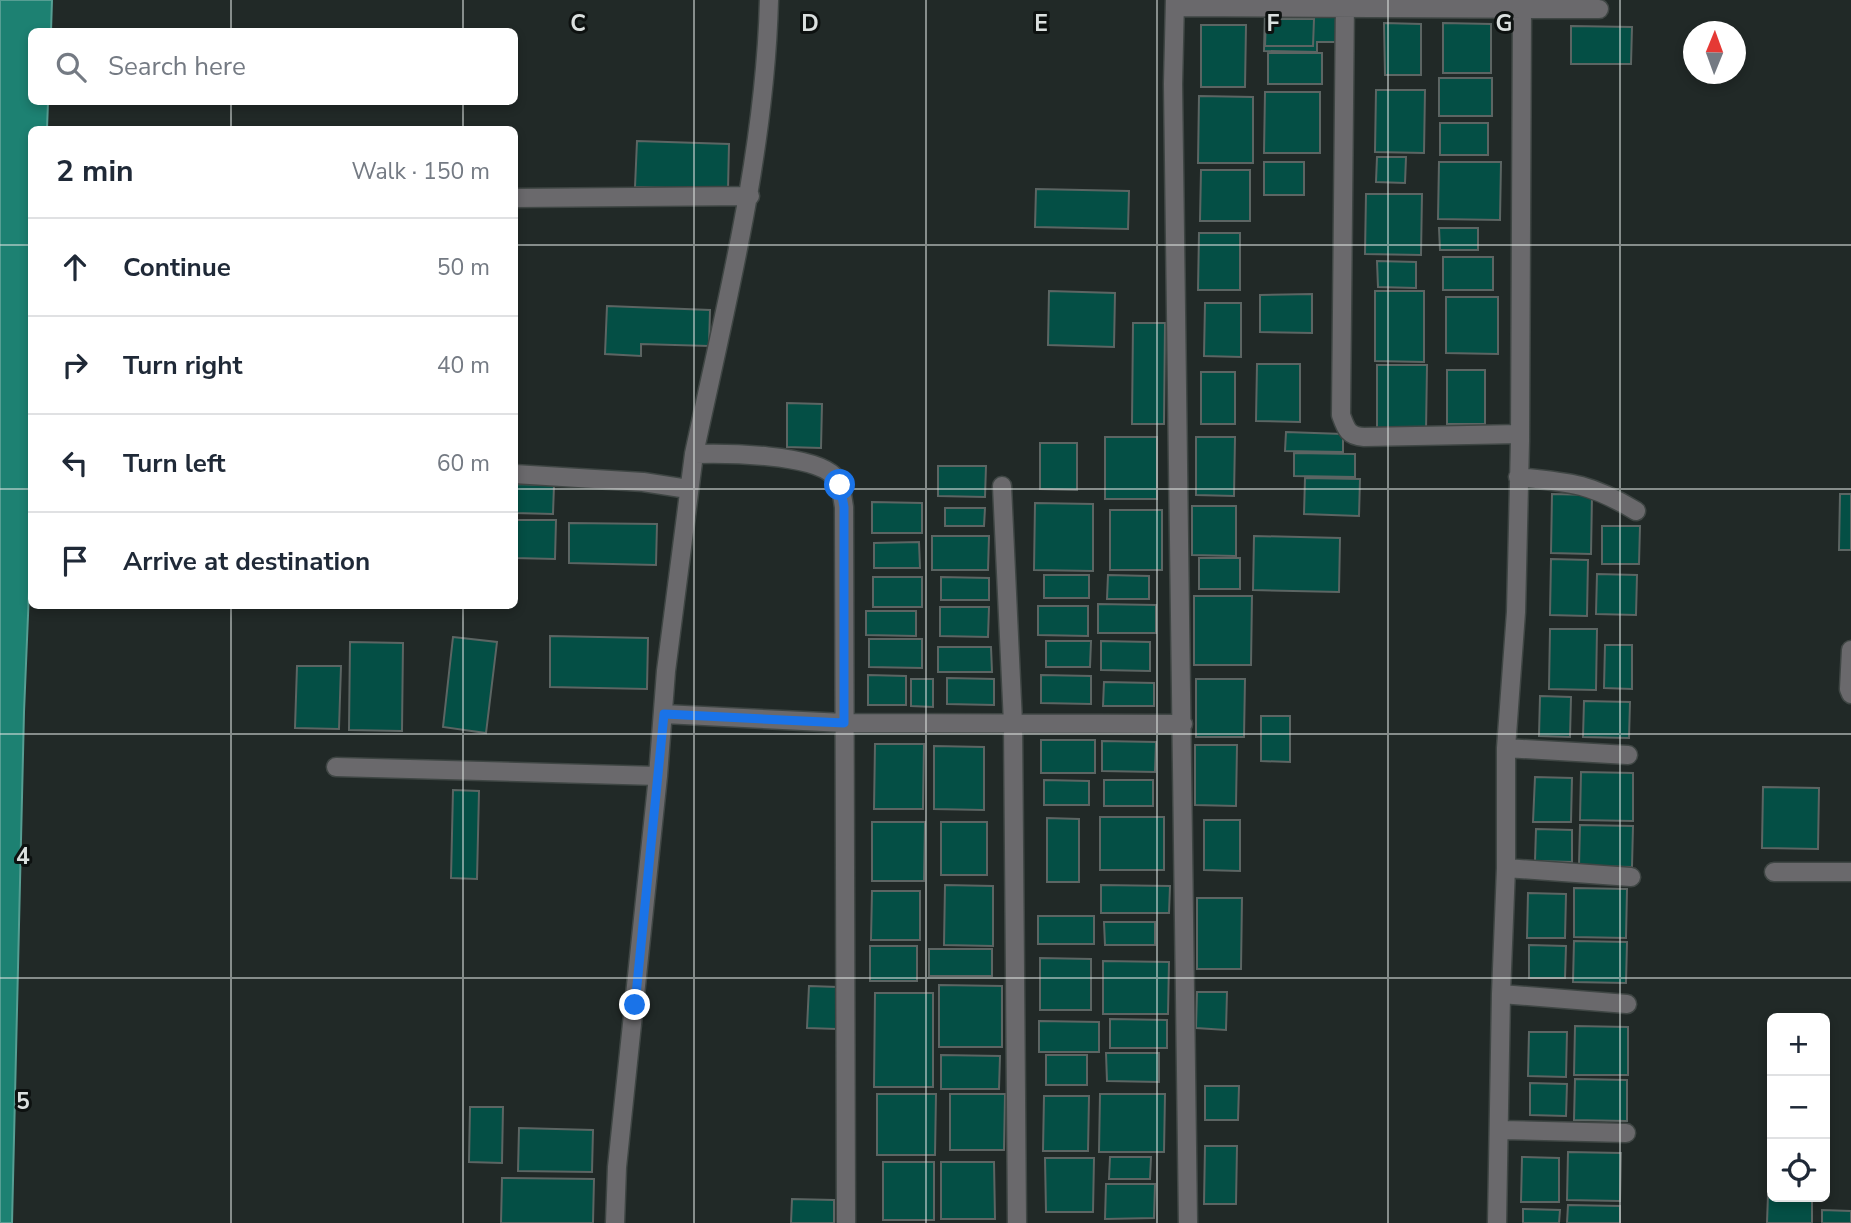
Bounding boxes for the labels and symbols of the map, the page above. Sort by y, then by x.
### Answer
text: C [570,8,586,39]
text: D [801,8,819,39]
text: E [1034,8,1048,39]
text: F [1267,8,1280,39]
text: G [1496,8,1512,39]
north arrow [1683,21,1746,84]
route start [824,469,855,500]
text: 4 [16,841,30,872]
route end [619,989,650,1020]
text: 5 [16,1086,30,1117]

